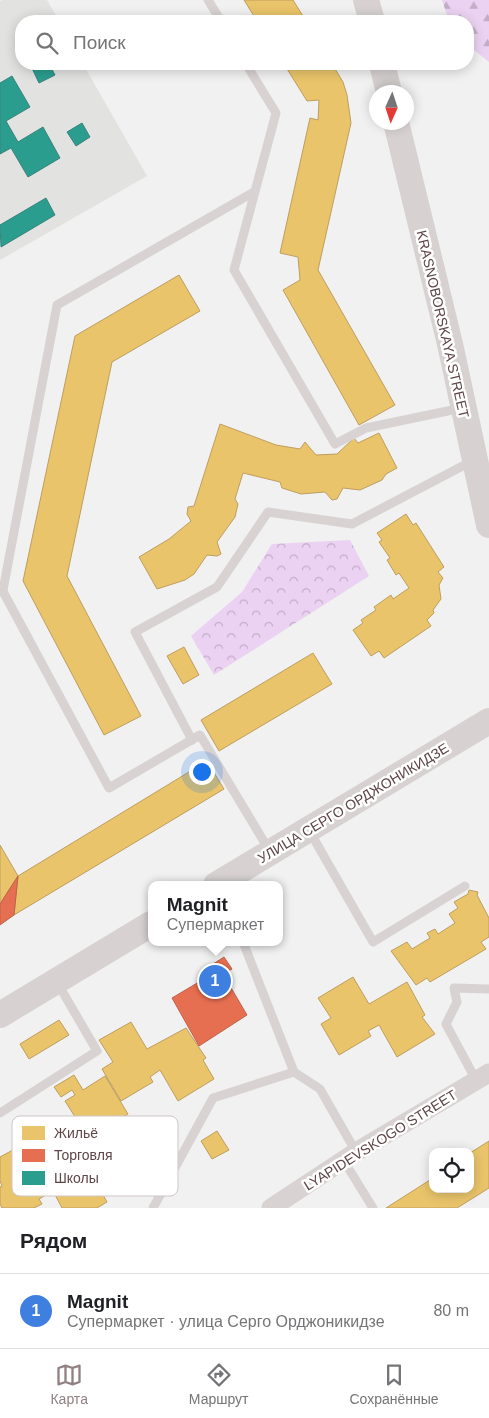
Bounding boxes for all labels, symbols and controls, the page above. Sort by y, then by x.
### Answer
search box [15,15,474,70]
icon: search [33,29,61,57]
text: Поиск [73,32,126,53]
north arrow [369,85,414,130]
street label: KRASNOBORSKAYA STREET [414,228,473,420]
street label: УЛИЦА СЕРГО ОРДЖОНИКИДЗЕ [255,740,451,866]
your location [189,759,215,785]
popup [148,881,283,946]
text: Magnit [167,894,228,915]
text: Супермаркет [167,916,264,933]
pin: 1 [199,962,231,1000]
street label: LYAPIDEVSKOGO STREET [301,1086,460,1194]
legend [12,1116,178,1196]
text: Жильё [54,1125,98,1141]
text: Торговля [54,1147,112,1163]
map controls [429,1148,474,1193]
button: locate [429,1148,474,1193]
text: Школы [54,1170,99,1186]
text: Рядом [20,1229,87,1252]
text: Magnit [67,1291,128,1312]
text: 1 [32,1302,40,1319]
text: 80 m [433,1302,469,1319]
text: Супермаркет · улица Серго Орджоникидзе [67,1313,385,1330]
tab: Карта [50,1361,88,1407]
tab: Маршрут [189,1361,249,1407]
tab: Сохранённые [349,1361,439,1407]

